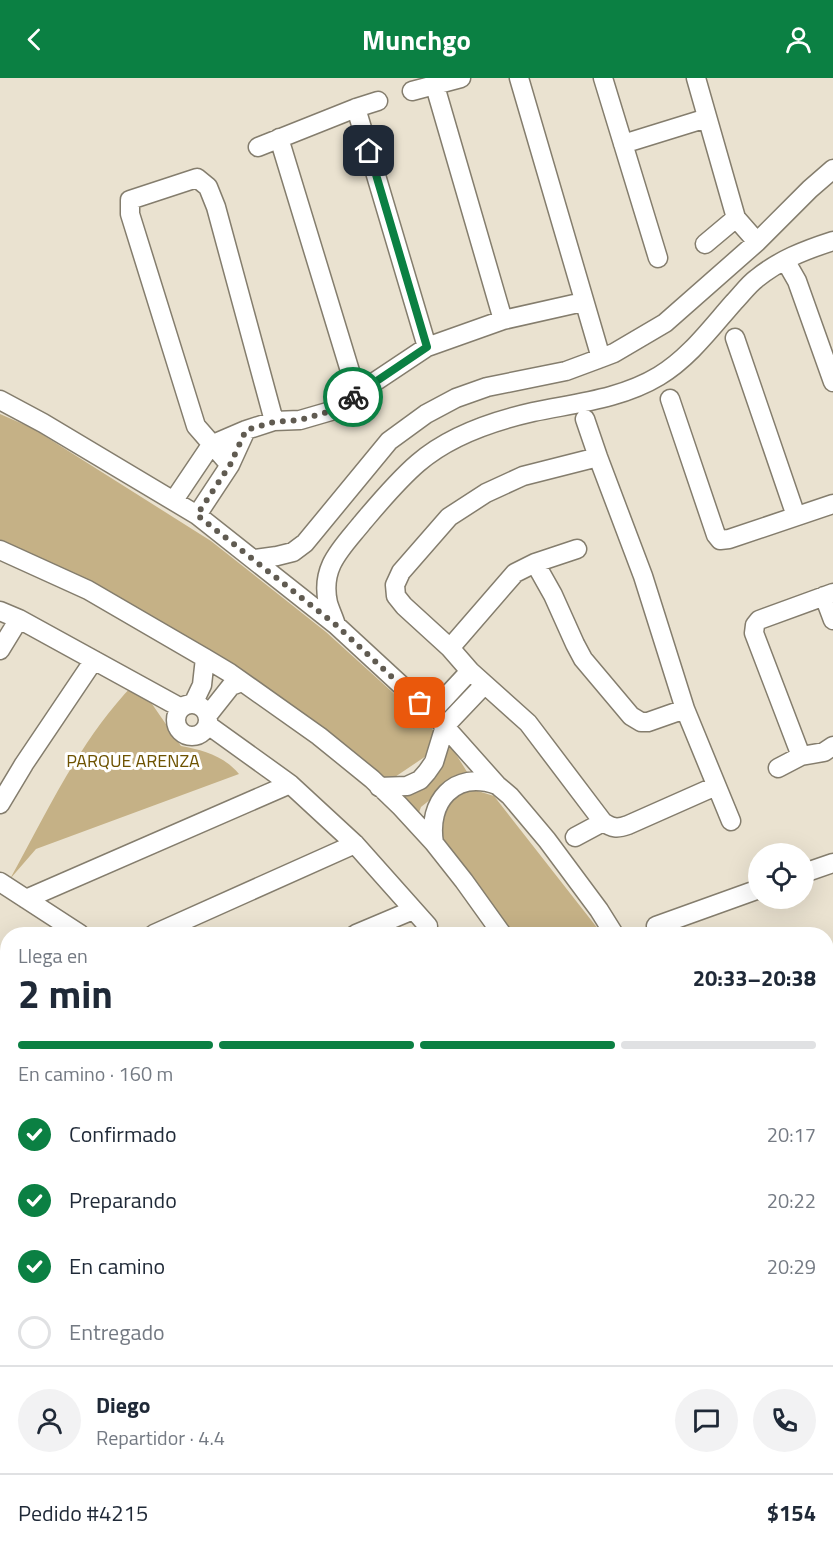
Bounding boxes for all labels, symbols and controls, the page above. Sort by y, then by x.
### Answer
text: Munchgo [362,19,471,60]
icon: back [18,23,51,56]
icon: person [782,23,815,56]
pin [343,125,394,176]
icon: home [352,134,385,167]
courier [323,367,383,427]
icon: bike [337,381,370,414]
pin [394,677,445,728]
icon: bag [403,686,436,719]
park label: PARQUE ARENZA [66,747,200,774]
map controls [748,843,814,909]
button: locate [748,843,814,909]
text: Llega en [18,940,88,971]
text: 20:33–20:38 [693,961,816,995]
text: 2 min [18,964,113,1023]
text: En camino · 160 m [18,1058,173,1089]
text: Confirmado [69,1117,177,1151]
icon: check [18,1118,51,1151]
text: 20:17 [767,1119,816,1150]
text: Preparando [69,1183,177,1217]
icon: check [18,1184,51,1217]
text: 20:22 [767,1185,816,1216]
text: En camino [69,1249,165,1283]
icon: check [18,1250,51,1283]
text: 20:29 [767,1251,816,1282]
text: Entregado [69,1315,165,1349]
text: Diego [96,1388,150,1422]
button: person [18,1389,81,1452]
button: chat [675,1389,738,1452]
button: phone [753,1389,816,1452]
text: Repartidor · 4.4 [96,1422,225,1453]
text: Pedido #4215 [18,1496,148,1530]
text: $154 [767,1496,816,1530]

